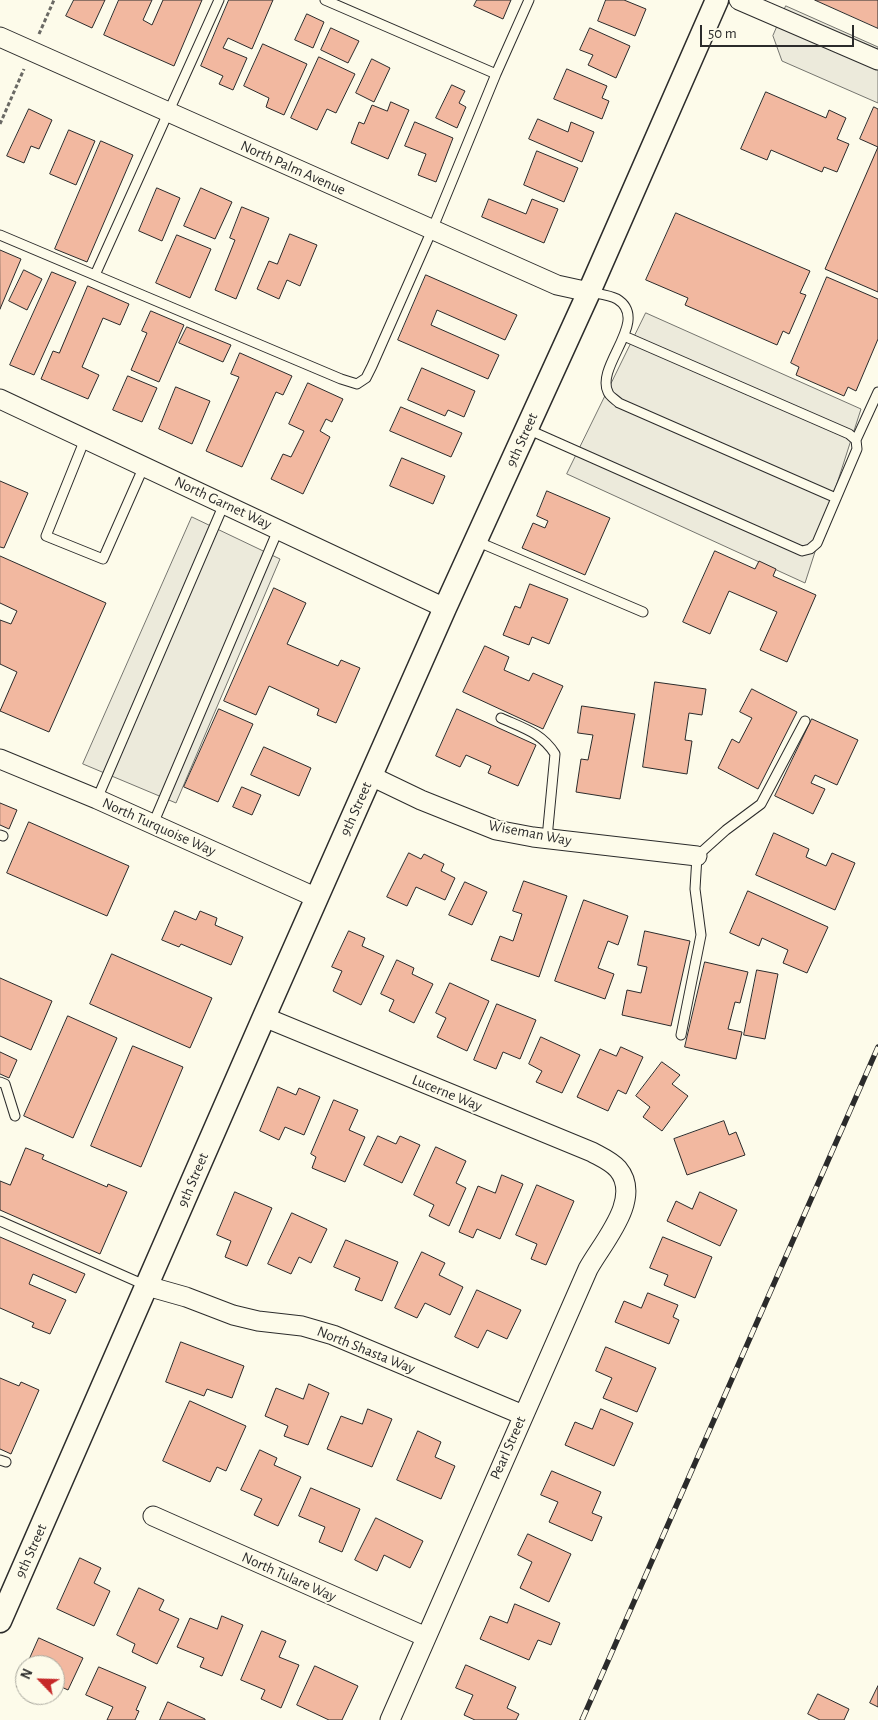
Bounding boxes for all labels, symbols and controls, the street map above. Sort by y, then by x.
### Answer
scale bar [703,15,857,47]
text: 50 m [708,26,737,41]
street label: North Palm Avenue [238,137,348,199]
street label: 9th Street [502,410,542,470]
street label: North Garnet Way [172,473,274,533]
street label: 9th Street [336,779,376,839]
street label: North Turquoise Way [99,794,219,860]
street label: Wiseman Way [487,816,573,850]
street label: Lucerne Way [409,1071,485,1115]
street label: 9th Street [173,1150,213,1210]
street label: North Shasta Way [314,1322,418,1378]
street label: Pearl Street [486,1414,530,1482]
street label: 9th Street [11,1521,51,1581]
street label: North Tulare Way [239,1548,339,1606]
north arrow [15,1655,65,1705]
text: N [19,1667,36,1682]

